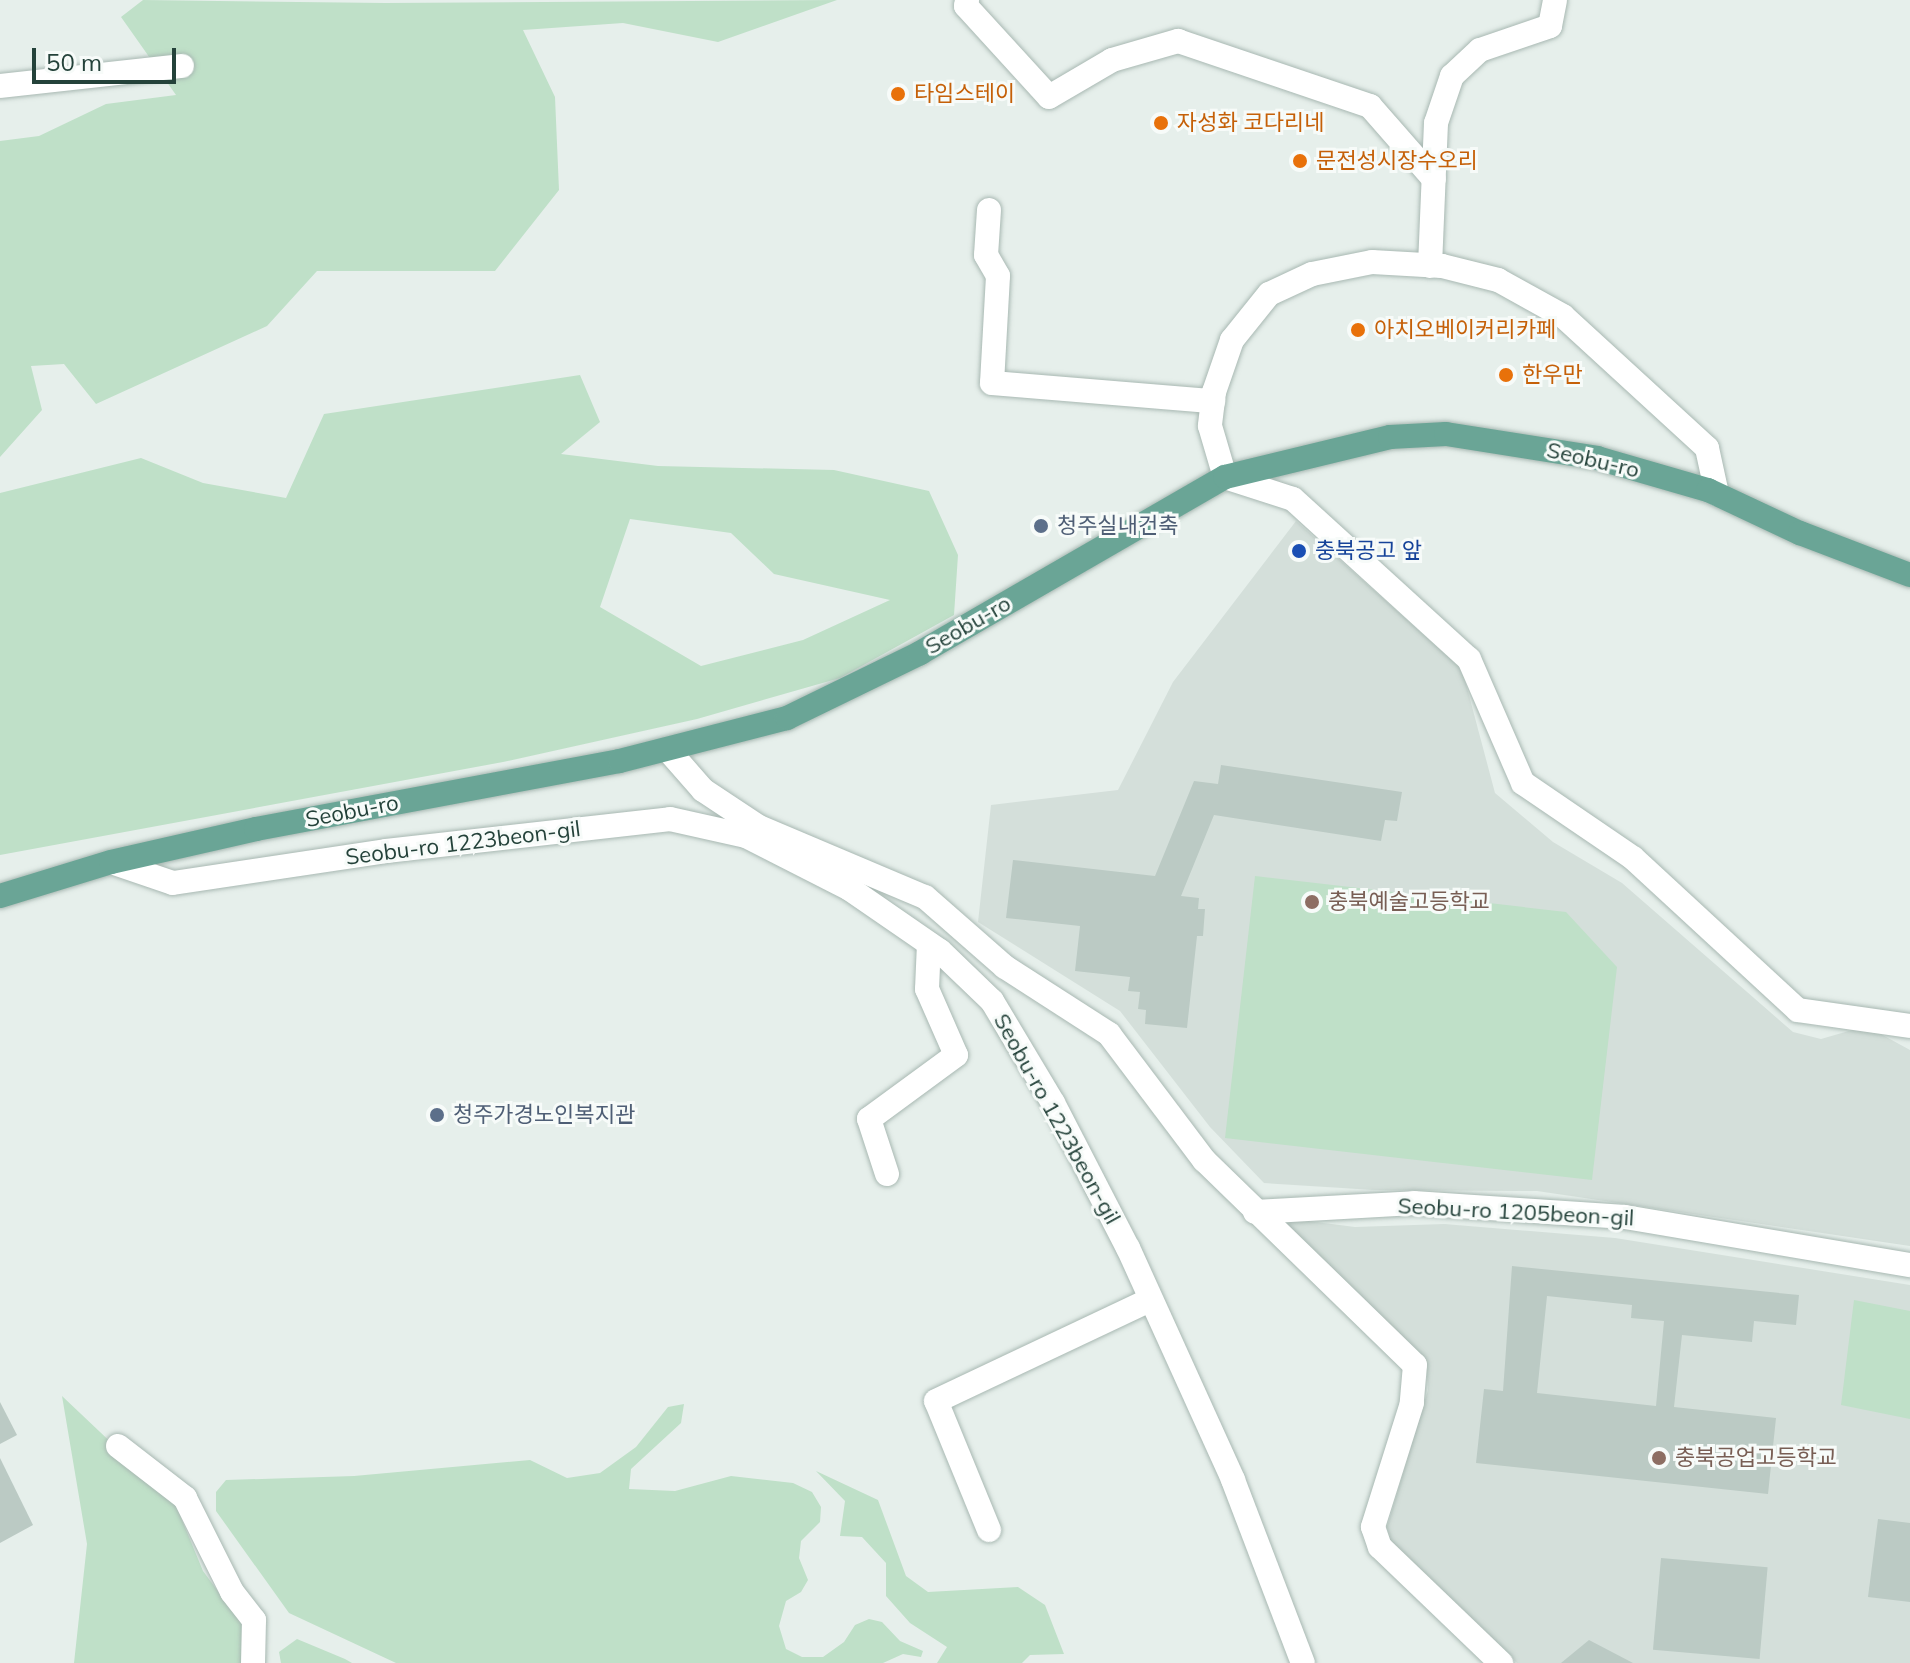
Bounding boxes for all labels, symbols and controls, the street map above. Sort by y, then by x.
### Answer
scale bar [36,32,180,82]
text: 50 m [46,47,102,77]
place label: 타임스테이 [914,81,1015,107]
marker: 타임스테이 [889,85,907,103]
place label: 자성화 코다리네 [1177,110,1324,136]
marker: 자성화 코다리네 [1152,114,1170,132]
place label: 문전성시장수오리 [1316,148,1478,174]
marker: 문전성시장수오리 [1291,152,1309,170]
place label: 아치오베이커리카페 [1374,317,1556,343]
marker: 아치오베이커리카페 [1349,321,1367,339]
place label: 한우만 [1522,362,1583,388]
marker: 한우만 [1497,366,1515,384]
street label: Seobu-ro [1544,437,1642,483]
place label: 청주실내건축 [1057,513,1178,539]
marker: 청주실내건축 [1032,517,1050,535]
place label: 충북공고 앞 [1315,538,1422,564]
marker: 충북공고 앞 [1290,542,1308,560]
street label: Seobu-ro [921,590,1015,660]
street label: Seobu-ro [303,789,401,833]
street label: Seobu-ro 1223beon-gil [344,815,582,871]
place label: 충북예술고등학교 [1328,889,1490,915]
marker: 충북예술고등학교 [1303,893,1321,911]
street label: Seobu-ro 1223beon-gil [988,1009,1126,1229]
place label: 청주가경노인복지관 [453,1102,635,1128]
marker: 청주가경노인복지관 [428,1106,446,1124]
street label: Seobu-ro 1205beon-gil [1397,1193,1635,1231]
place label: 충북공업고등학교 [1675,1445,1837,1471]
marker: 충북공업고등학교 [1650,1449,1668,1467]

